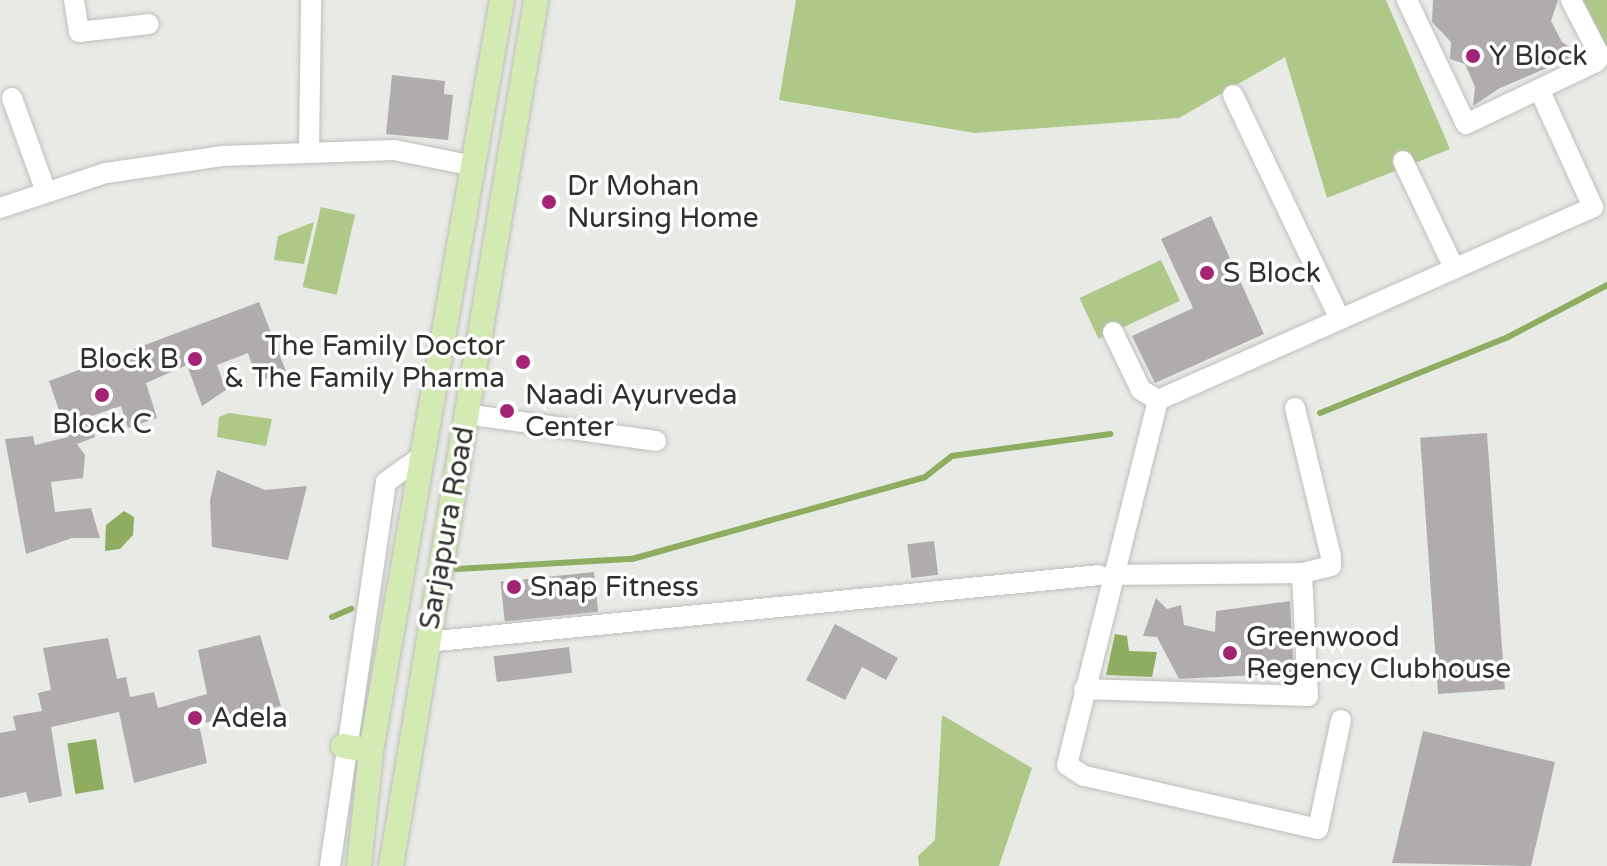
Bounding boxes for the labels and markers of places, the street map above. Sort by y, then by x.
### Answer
place label: Y Block [1489,39,1588,73]
marker: Y Block [1464,47,1482,65]
place label: Dr Mohan Nursing Home [567,169,759,235]
marker: Dr Mohan Nursing Home [538,191,560,213]
place label: S Block [1223,256,1321,290]
marker: S Block [1198,264,1216,282]
place label: The Family Doctor & The Family Pharma [224,329,505,395]
place label: Block B [79,342,179,376]
marker: Block B [186,350,204,368]
marker: The Family Doctor & The Family Pharma [512,351,534,373]
place label: Naadi Ayurveda Center [525,378,737,444]
marker: Block C [93,386,111,404]
marker: Naadi Ayurveda Center [496,400,518,422]
place label: Block C [52,407,152,441]
place label: Snap Fitness [530,570,699,604]
marker: Snap Fitness [505,578,523,596]
place label: Greenwood Regency Clubhouse [1246,620,1511,686]
marker: Greenwood Regency Clubhouse [1221,644,1239,662]
place label: Adela [211,701,288,735]
marker: Adela [186,709,204,727]

